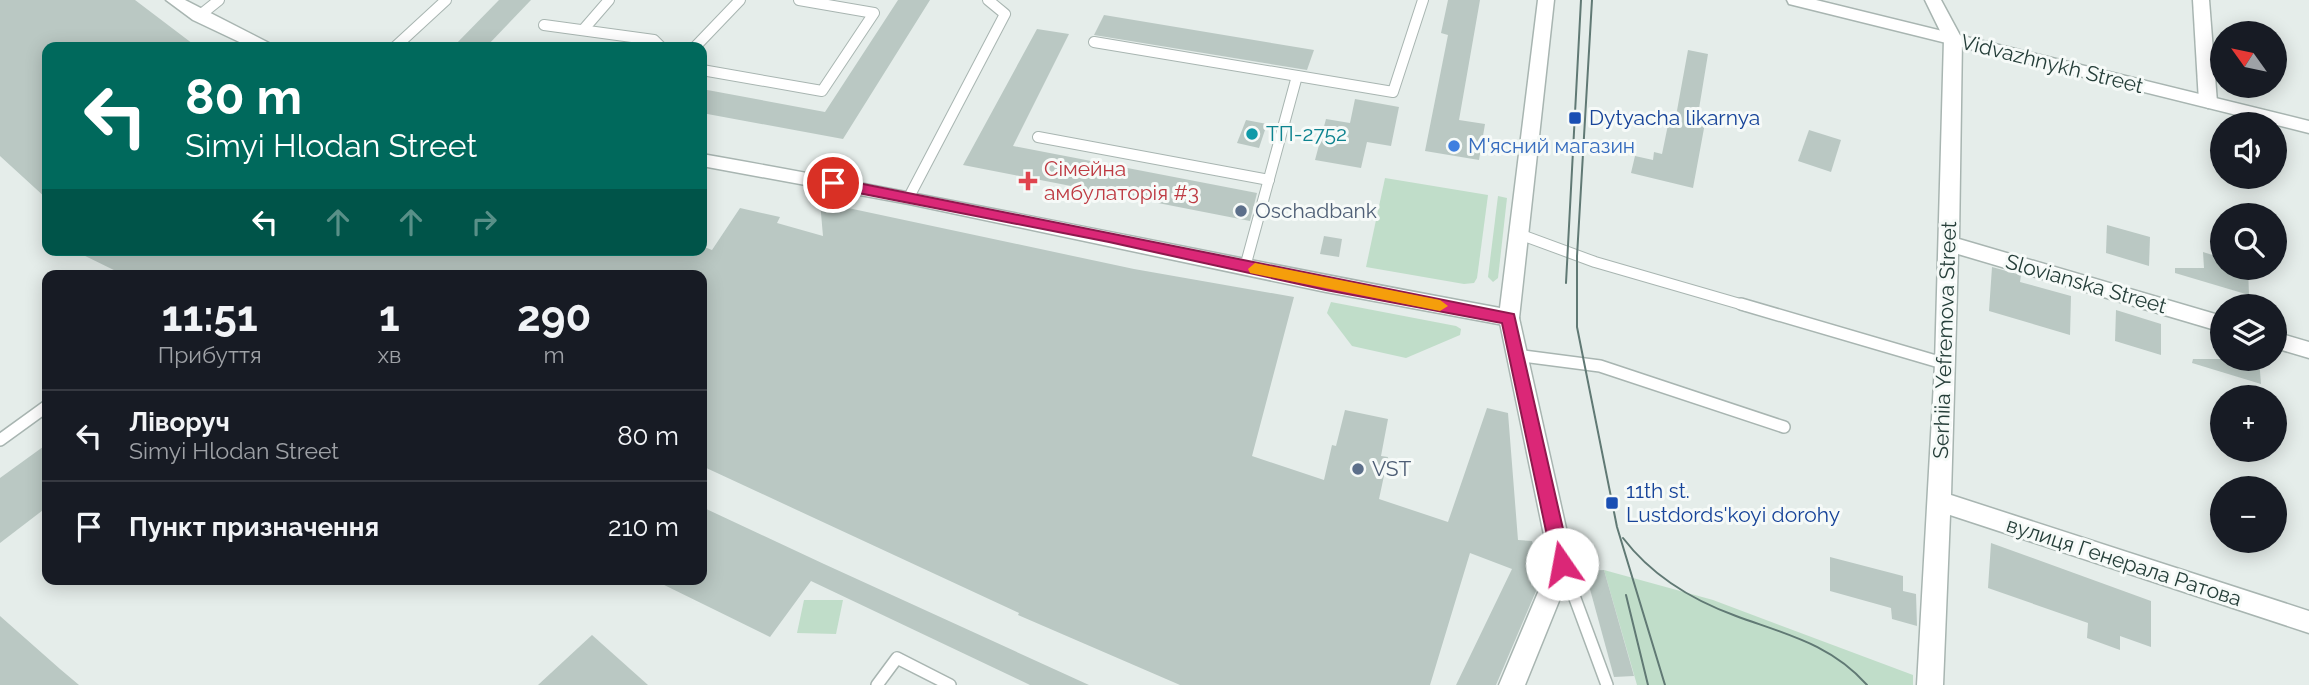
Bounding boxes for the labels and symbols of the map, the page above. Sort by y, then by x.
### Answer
north arrow [2210,21,2287,98]
street label: Vidvazhnykh Street [1958,29,2146,98]
place label: Dytyacha likarnya [1589,105,1760,130]
marker: Dytyacha likarnya [1567,110,1583,126]
place label: ТП-2752 [1266,121,1347,146]
marker: ТП-2752 [1244,126,1260,142]
place label: М'ясний магазин [1468,133,1635,158]
marker: М'ясний магазин [1446,138,1462,154]
pin [803,153,863,213]
place label: Сімейна амбулаторія #3 [1044,156,1199,205]
marker: Сімейна амбулаторія #3 [1018,171,1038,191]
place label: Oschadbank [1255,198,1377,223]
marker: Oschadbank [1233,203,1249,219]
street label: Serhiia Yefremova Street [1928,221,1961,459]
street label: Slovianska Street [2003,249,2170,318]
place label: VST [1372,456,1412,481]
marker: VST [1350,461,1366,477]
place label: 11th st. Lustdords'koyi dorohy [1626,478,1840,527]
marker: 11th st. Lustdords'koyi dorohy [1604,495,1620,511]
street label: вулиця Генерала Ратова [2003,512,2245,611]
position arrow [1525,527,1599,601]

